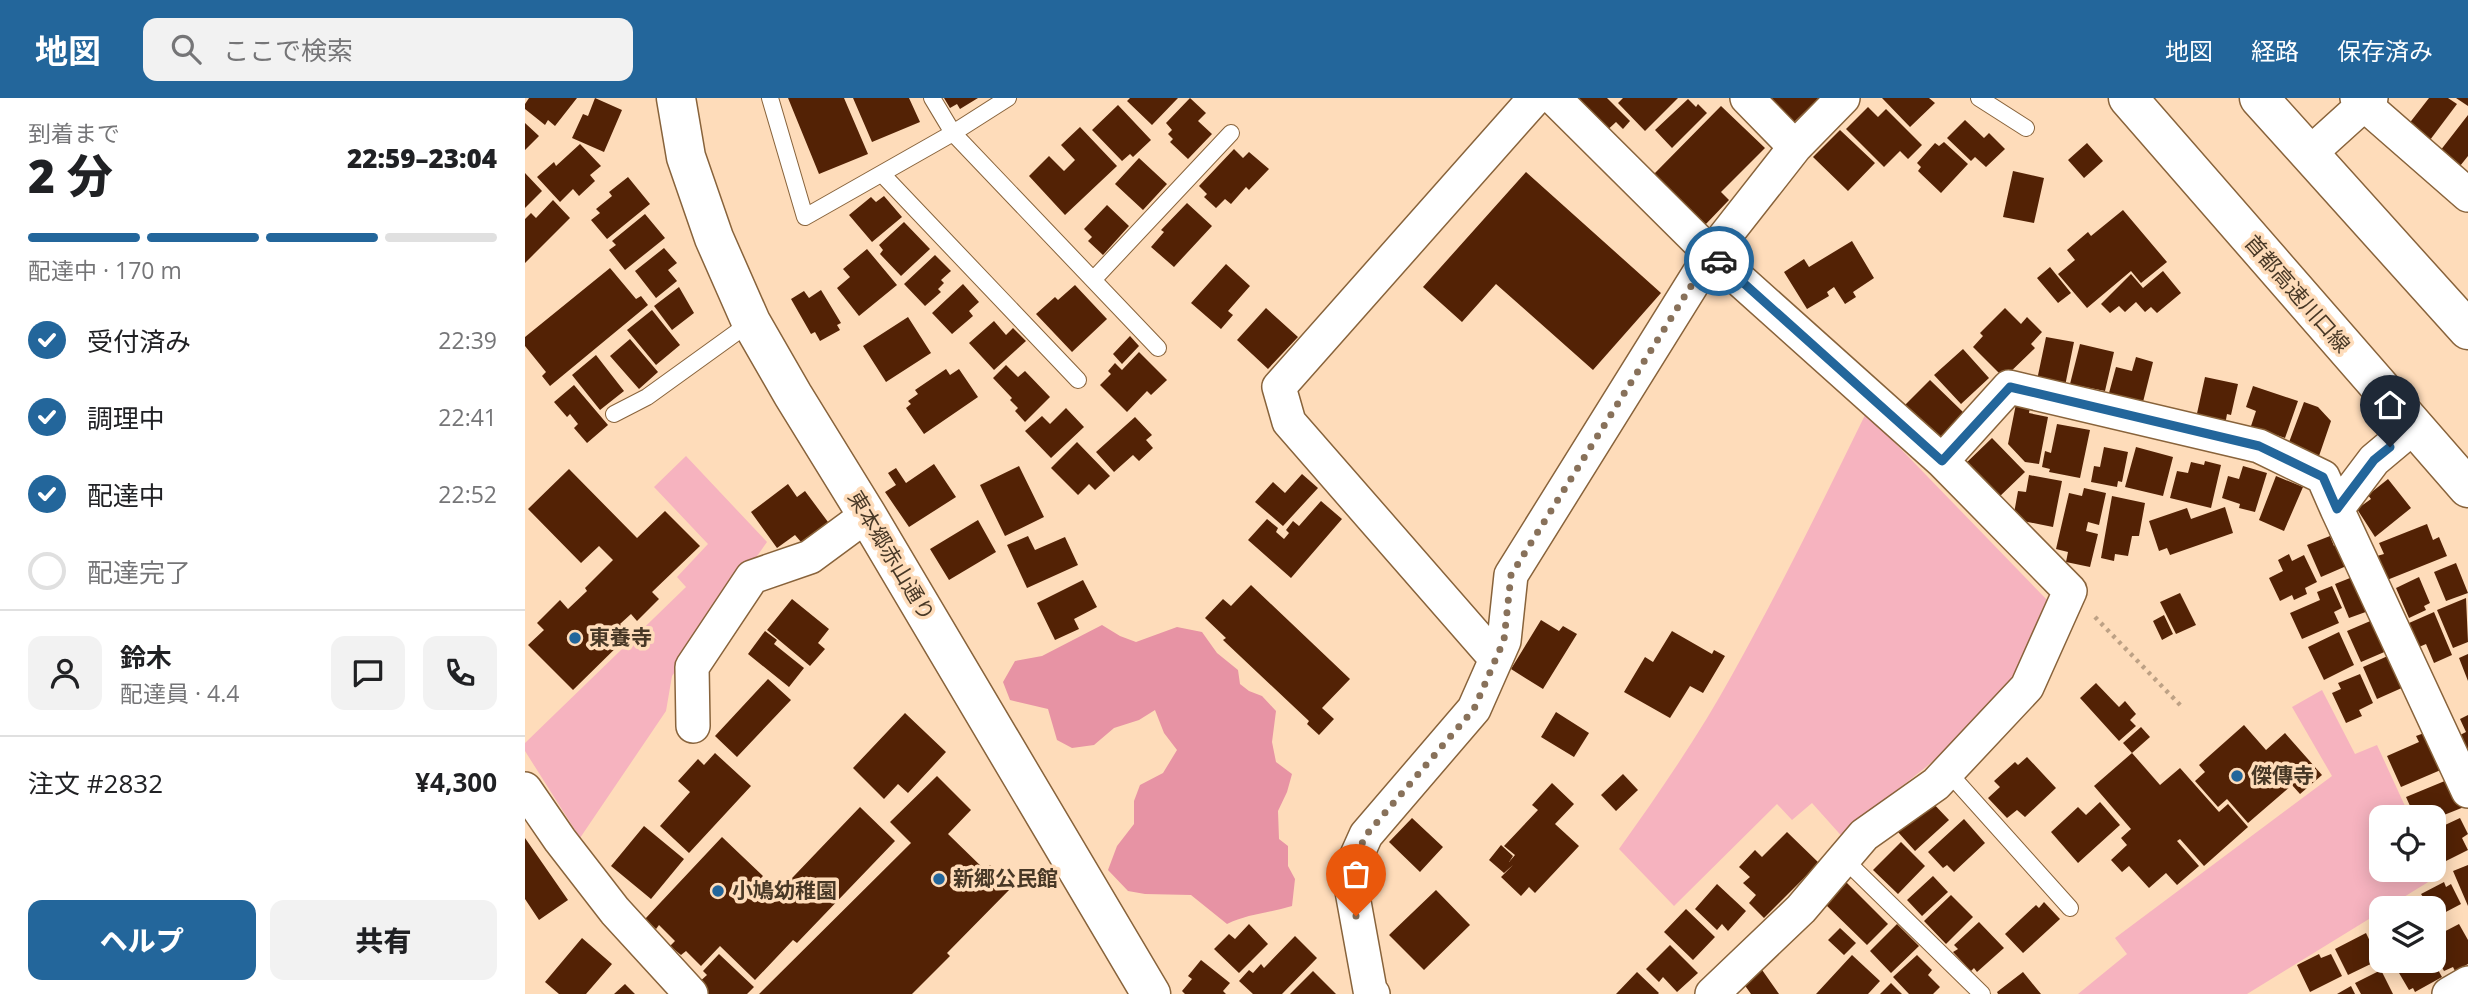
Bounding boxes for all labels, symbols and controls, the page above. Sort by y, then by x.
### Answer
search box [143,18,633,81]
text: 地図 [35,28,101,73]
icon: search [167,30,205,68]
text: ここで検索 [223,32,353,68]
text: 地図 [2165,34,2213,67]
text: 経路 [2251,34,2299,67]
text: 保存済み [2337,34,2433,67]
text: 到着まで [28,117,120,149]
text: 22:59–23:04 [347,140,497,176]
text: 2 分 [28,144,113,206]
courier [1684,226,1754,296]
street label: 首都高速川口線 [2239,229,2357,358]
icon: car [1700,242,1738,280]
text: 配達中 · 170 m [28,254,182,286]
icon: check [28,321,66,359]
text: 受付済み [87,323,191,359]
text: 22:39 [438,324,497,356]
pin [2360,375,2420,447]
icon: home [2371,386,2409,424]
icon: check [28,398,66,436]
text: 調理中 [87,400,165,436]
text: 22:41 [438,401,497,433]
icon: check [28,475,66,513]
text: 配達中 [87,477,165,513]
text: 22:52 [438,478,497,510]
street label: 東本郷赤山通り [842,485,942,626]
text: 配達完了 [87,554,191,590]
place label: 東養寺 [589,623,652,651]
marker: 東養寺 [567,630,583,646]
button: person [28,636,102,710]
button: chat [331,636,405,710]
button: phone [423,636,497,710]
text: 鈴木 [120,639,172,675]
text: 配達員 · 4.4 [120,677,239,709]
place label: 傑傳寺 [2251,761,2314,789]
text: ¥4,300 [415,764,497,800]
text: 注文 #2832 [28,765,163,801]
marker: 傑傳寺 [2229,768,2245,784]
map controls [2369,805,2446,973]
button: locate [2369,805,2446,882]
pin [1326,844,1386,916]
icon: bag [1337,855,1375,893]
place label: 新郷公民館 [953,864,1058,892]
marker: 新郷公民館 [931,871,947,887]
place label: 小鳩幼稚園 [732,876,837,904]
marker: 小鳩幼稚園 [710,883,726,899]
button: layers [2369,896,2446,973]
button: ヘルプ [28,900,256,980]
button: 共有 [270,900,497,980]

